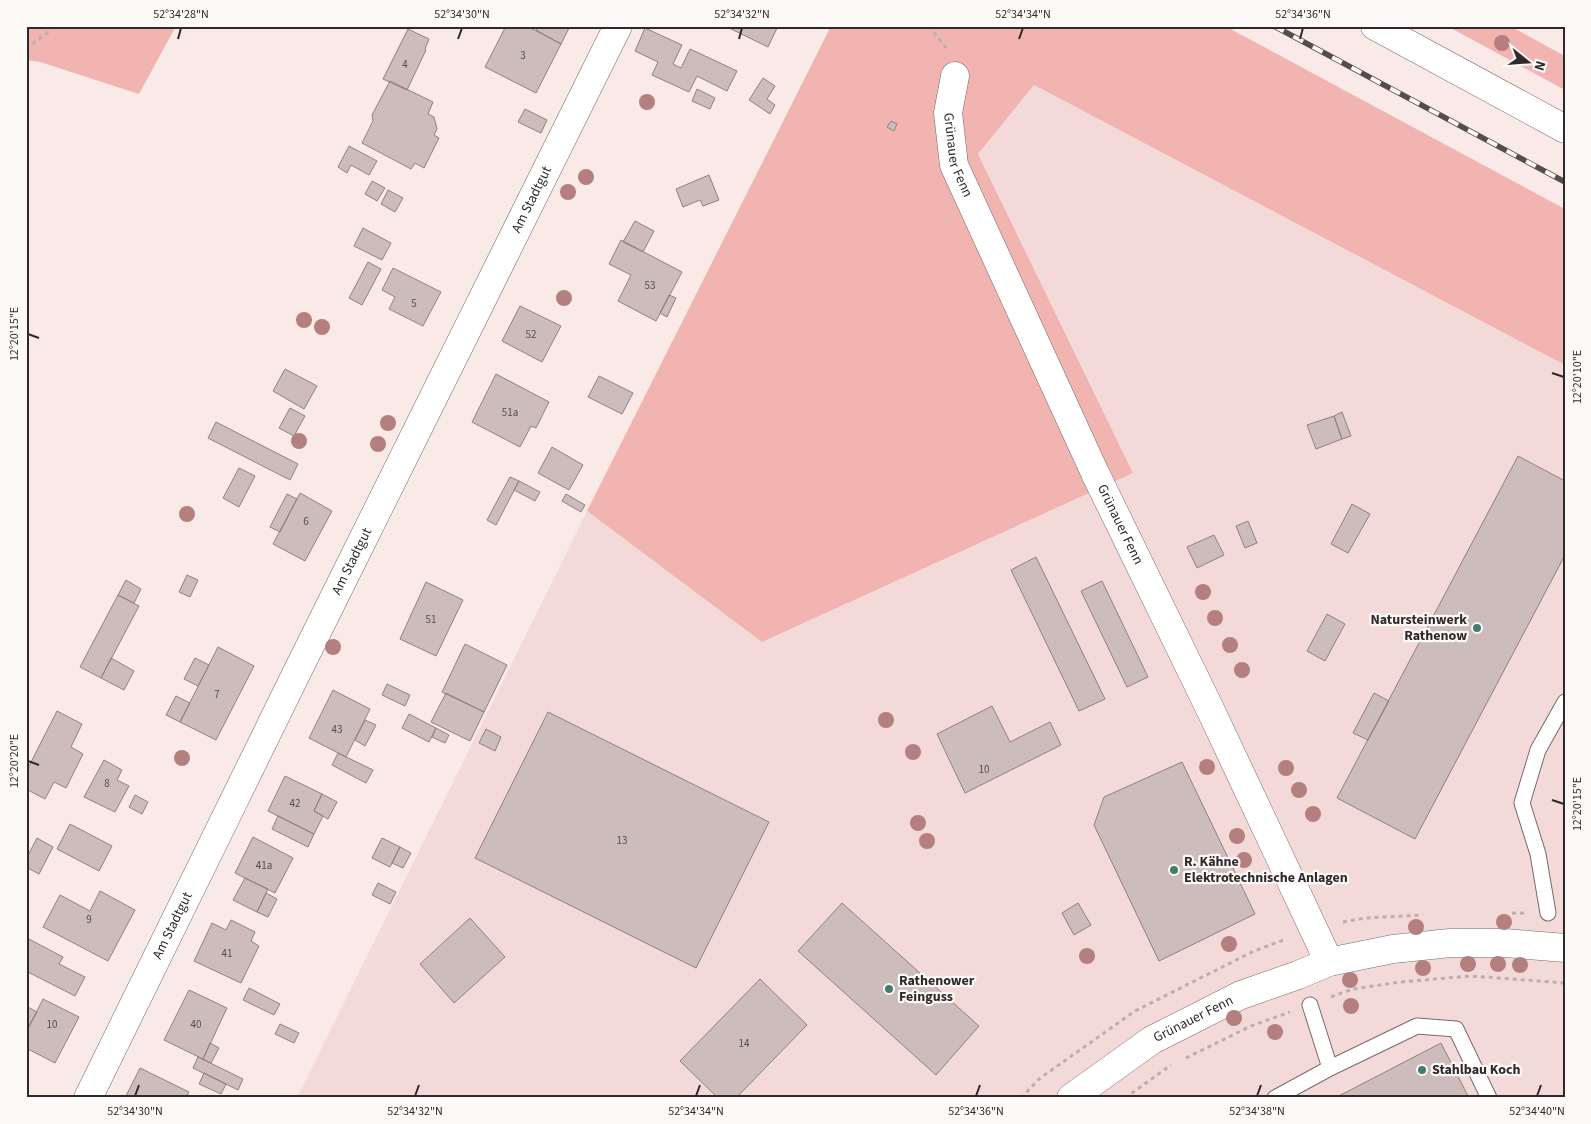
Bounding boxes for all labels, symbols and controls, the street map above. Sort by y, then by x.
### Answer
text: 52°34'28"N [153,6,209,23]
text: 52°34'30"N [434,6,490,23]
text: 52°34'32"N [714,6,770,23]
text: 52°34'34"N [995,6,1051,23]
text: 52°34'36"N [1275,6,1331,23]
north arrow [1504,38,1554,88]
house number: 3 [520,48,526,63]
house number: 4 [402,57,408,72]
text: N [1529,58,1550,73]
street label: Grünauer Fenn [938,112,977,201]
street label: Am Stadtgut [507,162,557,237]
house number: 53 [645,278,655,293]
house number: 5 [411,296,417,311]
text: 12°20'15"E [6,307,23,361]
house number: 52 [526,327,536,342]
text: 12°20'10"E [1569,350,1586,404]
house number: 51a [502,405,518,420]
street label: Grünauer Fenn [1092,481,1148,568]
house number: 6 [303,514,309,529]
street label: Am Stadtgut [327,524,377,598]
place label: Natursteinwerk Rathenow [1370,610,1467,646]
house number: 51 [426,612,436,627]
marker: Natursteinwerk Rathenow [1471,622,1483,634]
house number: 7 [214,687,220,702]
house number: 43 [332,722,342,737]
text: 12°20'20"E [6,734,23,788]
house number: 10 [979,762,989,777]
house number: 8 [104,776,110,791]
text: 12°20'15"E [1569,777,1586,831]
house number: 42 [290,796,300,811]
house number: 13 [617,833,627,848]
place label: R. Kähne Elektrotechnische Anlagen [1184,852,1348,888]
house number: 41a [256,858,272,873]
marker: R. Kähne Elektrotechnische Anlagen [1168,864,1180,876]
street label: Am Stadtgut [148,888,198,963]
house number: 9 [86,912,92,927]
house number: 41 [222,946,232,961]
place label: Rathenower Feinguss [899,971,975,1007]
marker: Rathenower Feinguss [883,983,895,995]
street label: Grünauer Fenn [1150,990,1237,1048]
house number: 10 [47,1017,57,1032]
house number: 40 [191,1017,201,1032]
house number: 14 [739,1036,750,1051]
place label: Stahlbau Koch [1432,1060,1521,1080]
marker: Stahlbau Koch [1416,1064,1428,1076]
text: 52°34'30"N [107,1103,163,1120]
text: 52°34'32"N [387,1103,443,1120]
text: 52°34'34"N [668,1103,724,1120]
text: 52°34'36"N [948,1103,1004,1120]
text: 52°34'38"N [1229,1103,1285,1120]
text: 52°34'40"N [1509,1103,1565,1120]

